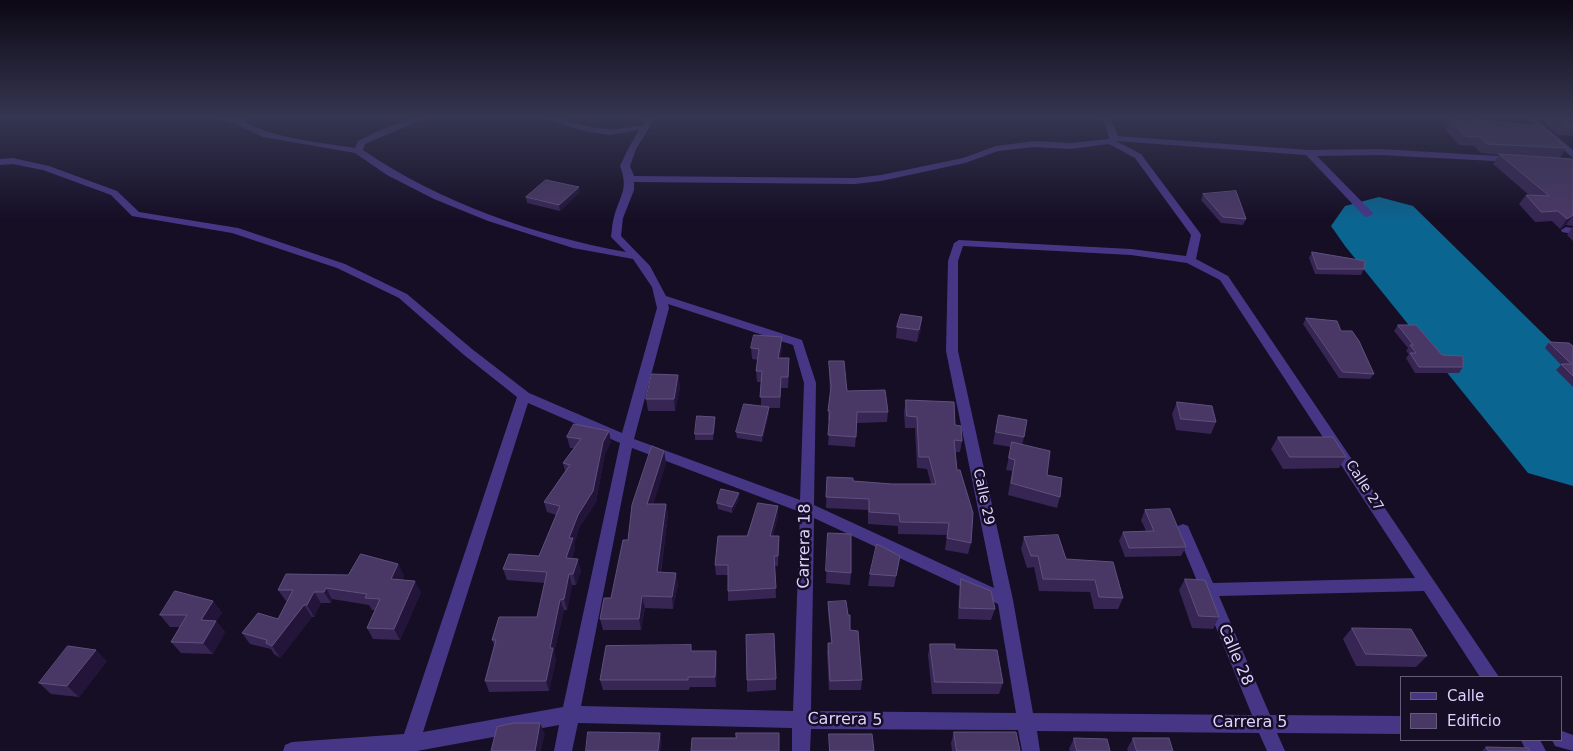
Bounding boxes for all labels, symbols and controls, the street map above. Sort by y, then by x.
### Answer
street label: Calle 27 [1341,458,1387,514]
street label: Calle 29 [969,467,997,527]
street label: Carrera 18 [795,503,815,589]
street label: Calle 28 [1213,621,1257,689]
legend [1400,676,1563,741]
text: Calle [1447,687,1484,705]
street label: Carrera 5 [807,710,883,730]
text: Edificio [1447,712,1501,730]
street label: Carrera 5 [1213,713,1287,733]

